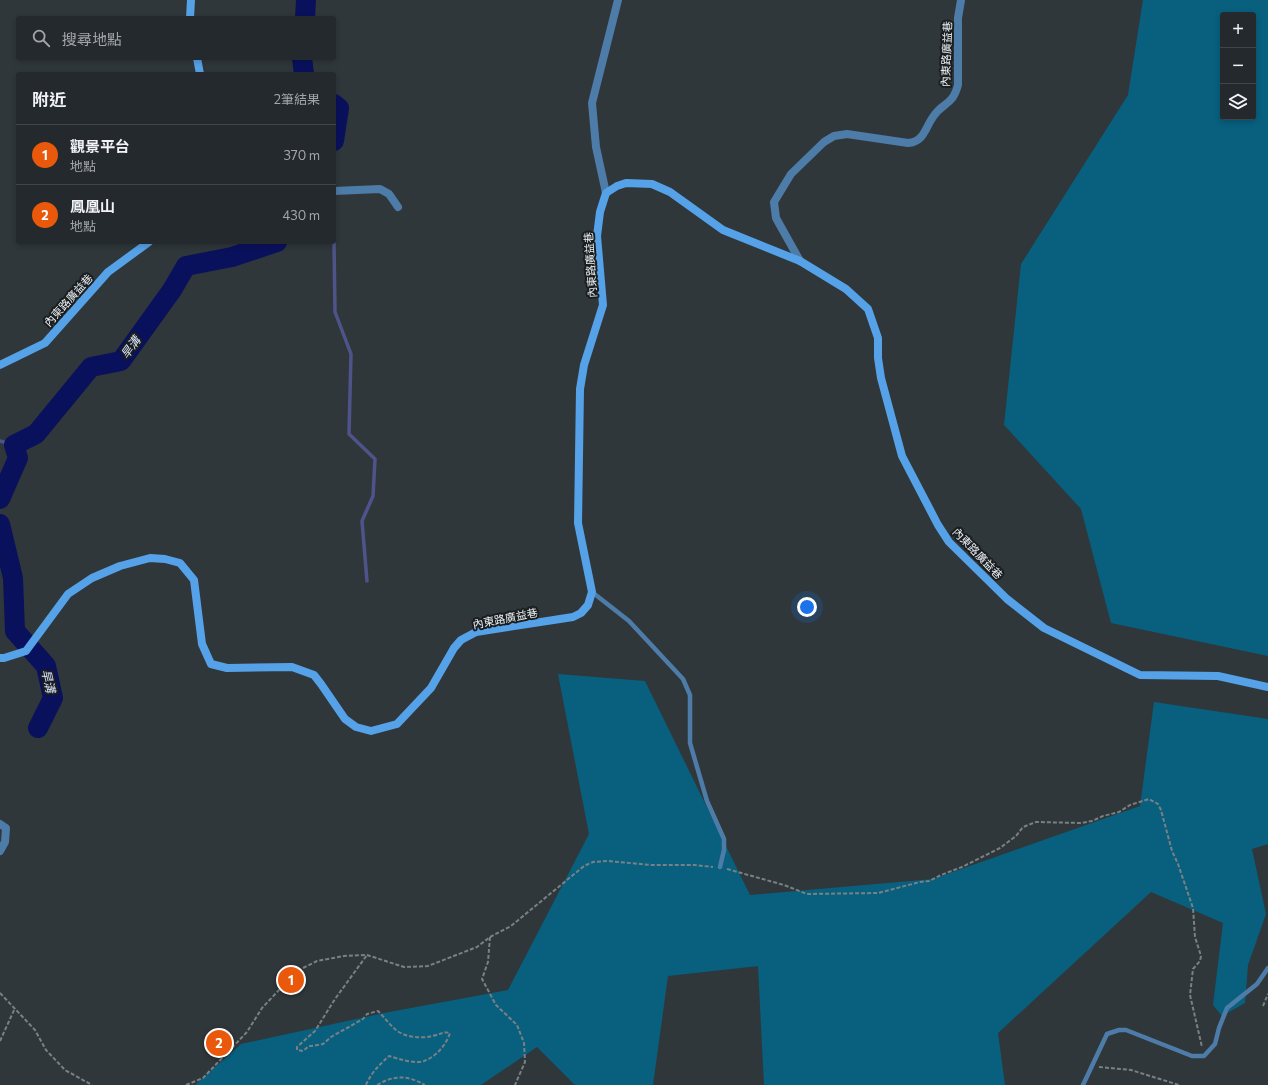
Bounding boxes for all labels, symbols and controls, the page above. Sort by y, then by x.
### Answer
map controls [1220,12,1256,120]
button: + [1220,12,1256,48]
search box [16,16,336,60]
street label: 內東路廣益巷 [938,21,954,87]
icon: search [30,27,52,49]
text: 搜尋地點 [62,30,122,48]
button: − [1220,48,1256,84]
button: layers [1220,84,1256,120]
text: 附近 [32,89,66,110]
text: 2筆結果 [274,91,320,107]
text: 觀景平台 [70,137,130,155]
text: 1 [42,147,48,163]
text: 370 m [283,147,320,163]
text: 地點 [70,158,96,174]
text: 鳳凰山 [70,197,115,215]
text: 2 [41,207,49,223]
text: 430 m [282,207,320,223]
text: 地點 [70,218,96,234]
street label: 內東路廣益巷 [581,232,599,298]
street label: 內東路廣益巷 [41,271,95,329]
water label: 旱溝 [117,332,144,361]
street label: 內東路廣益巷 [950,525,1006,581]
your location [797,597,817,617]
street label: 內東路廣益巷 [471,605,539,631]
water label: 旱溝 [39,668,59,696]
pin: 1 [278,965,304,995]
pin: 2 [206,1028,232,1058]

